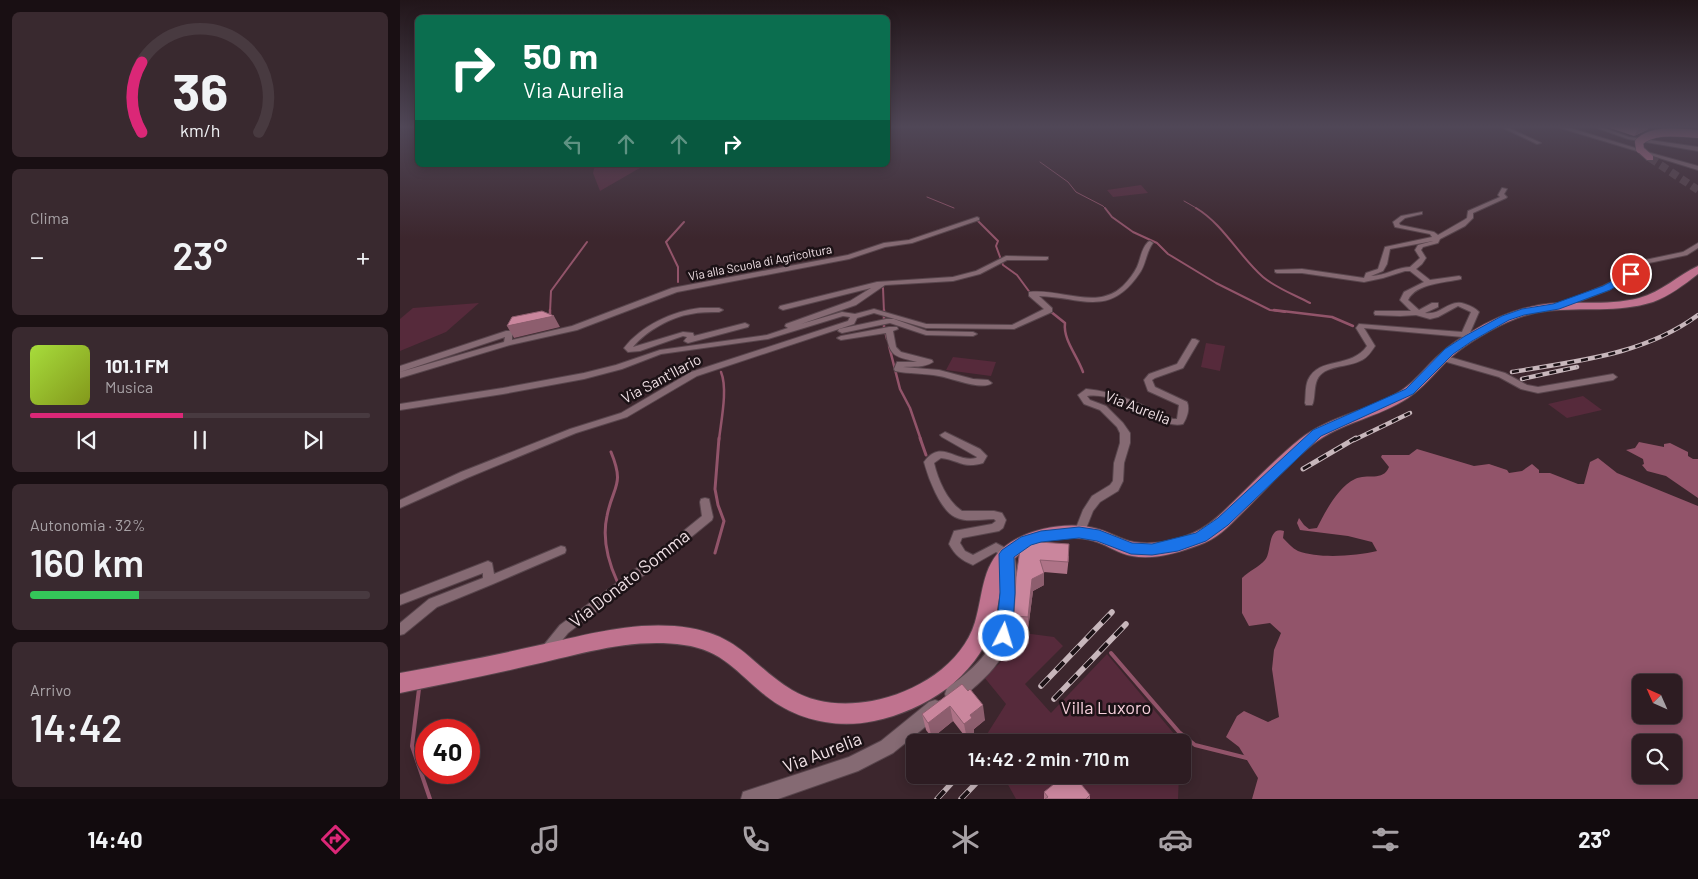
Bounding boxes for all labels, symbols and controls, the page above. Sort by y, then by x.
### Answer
text: 50 m [523,34,598,76]
icon: right [440,35,505,100]
text: 36 [172,59,228,121]
text: Via Aurelia [523,76,624,102]
text: km/h [180,119,220,141]
icon: left [559,130,587,158]
icon: ahead [612,130,640,158]
icon: ahead [665,130,693,158]
icon: right [718,130,746,158]
text: Clima [30,208,69,227]
text: 23° [172,232,228,278]
text: − [30,239,44,273]
text: + [356,239,370,273]
street label: Via alla Scuola di Agricoltura [687,241,833,283]
pin [1610,253,1652,295]
icon: arrive [1617,260,1645,288]
street label: Via Sant'Ilario [618,349,704,407]
text: 101.1 FM [105,354,169,377]
text: Musica [105,377,153,396]
street label: Via Aurelia [1103,386,1173,428]
icon: previous [73,426,101,454]
icon: pause [186,426,214,454]
icon: next [299,426,327,454]
text: Autonomia · 32% [30,515,145,534]
street label: Via Donato Somma [564,524,694,632]
text: 160 km [30,539,144,585]
position arrow [977,609,1029,661]
north arrow [1632,674,1682,724]
map controls [1632,674,1682,784]
text: Arrivo [30,680,72,699]
park label: Villa Luxoro [1061,696,1151,718]
text: 14:42 [30,704,122,750]
speed limit sign: 40 [415,719,480,784]
street label: Via Aurelia [780,727,864,777]
button: search [1632,734,1682,784]
text: 14:42 · 2 min · 710 m [968,747,1129,770]
icon: directions [318,822,353,857]
icon: music [528,822,563,857]
icon: phone [738,822,773,857]
icon: climate [948,822,983,857]
icon: car [1158,822,1193,857]
icon: filters [1368,822,1403,857]
text: 14:40 [88,826,143,852]
text: 23° [1578,826,1610,852]

